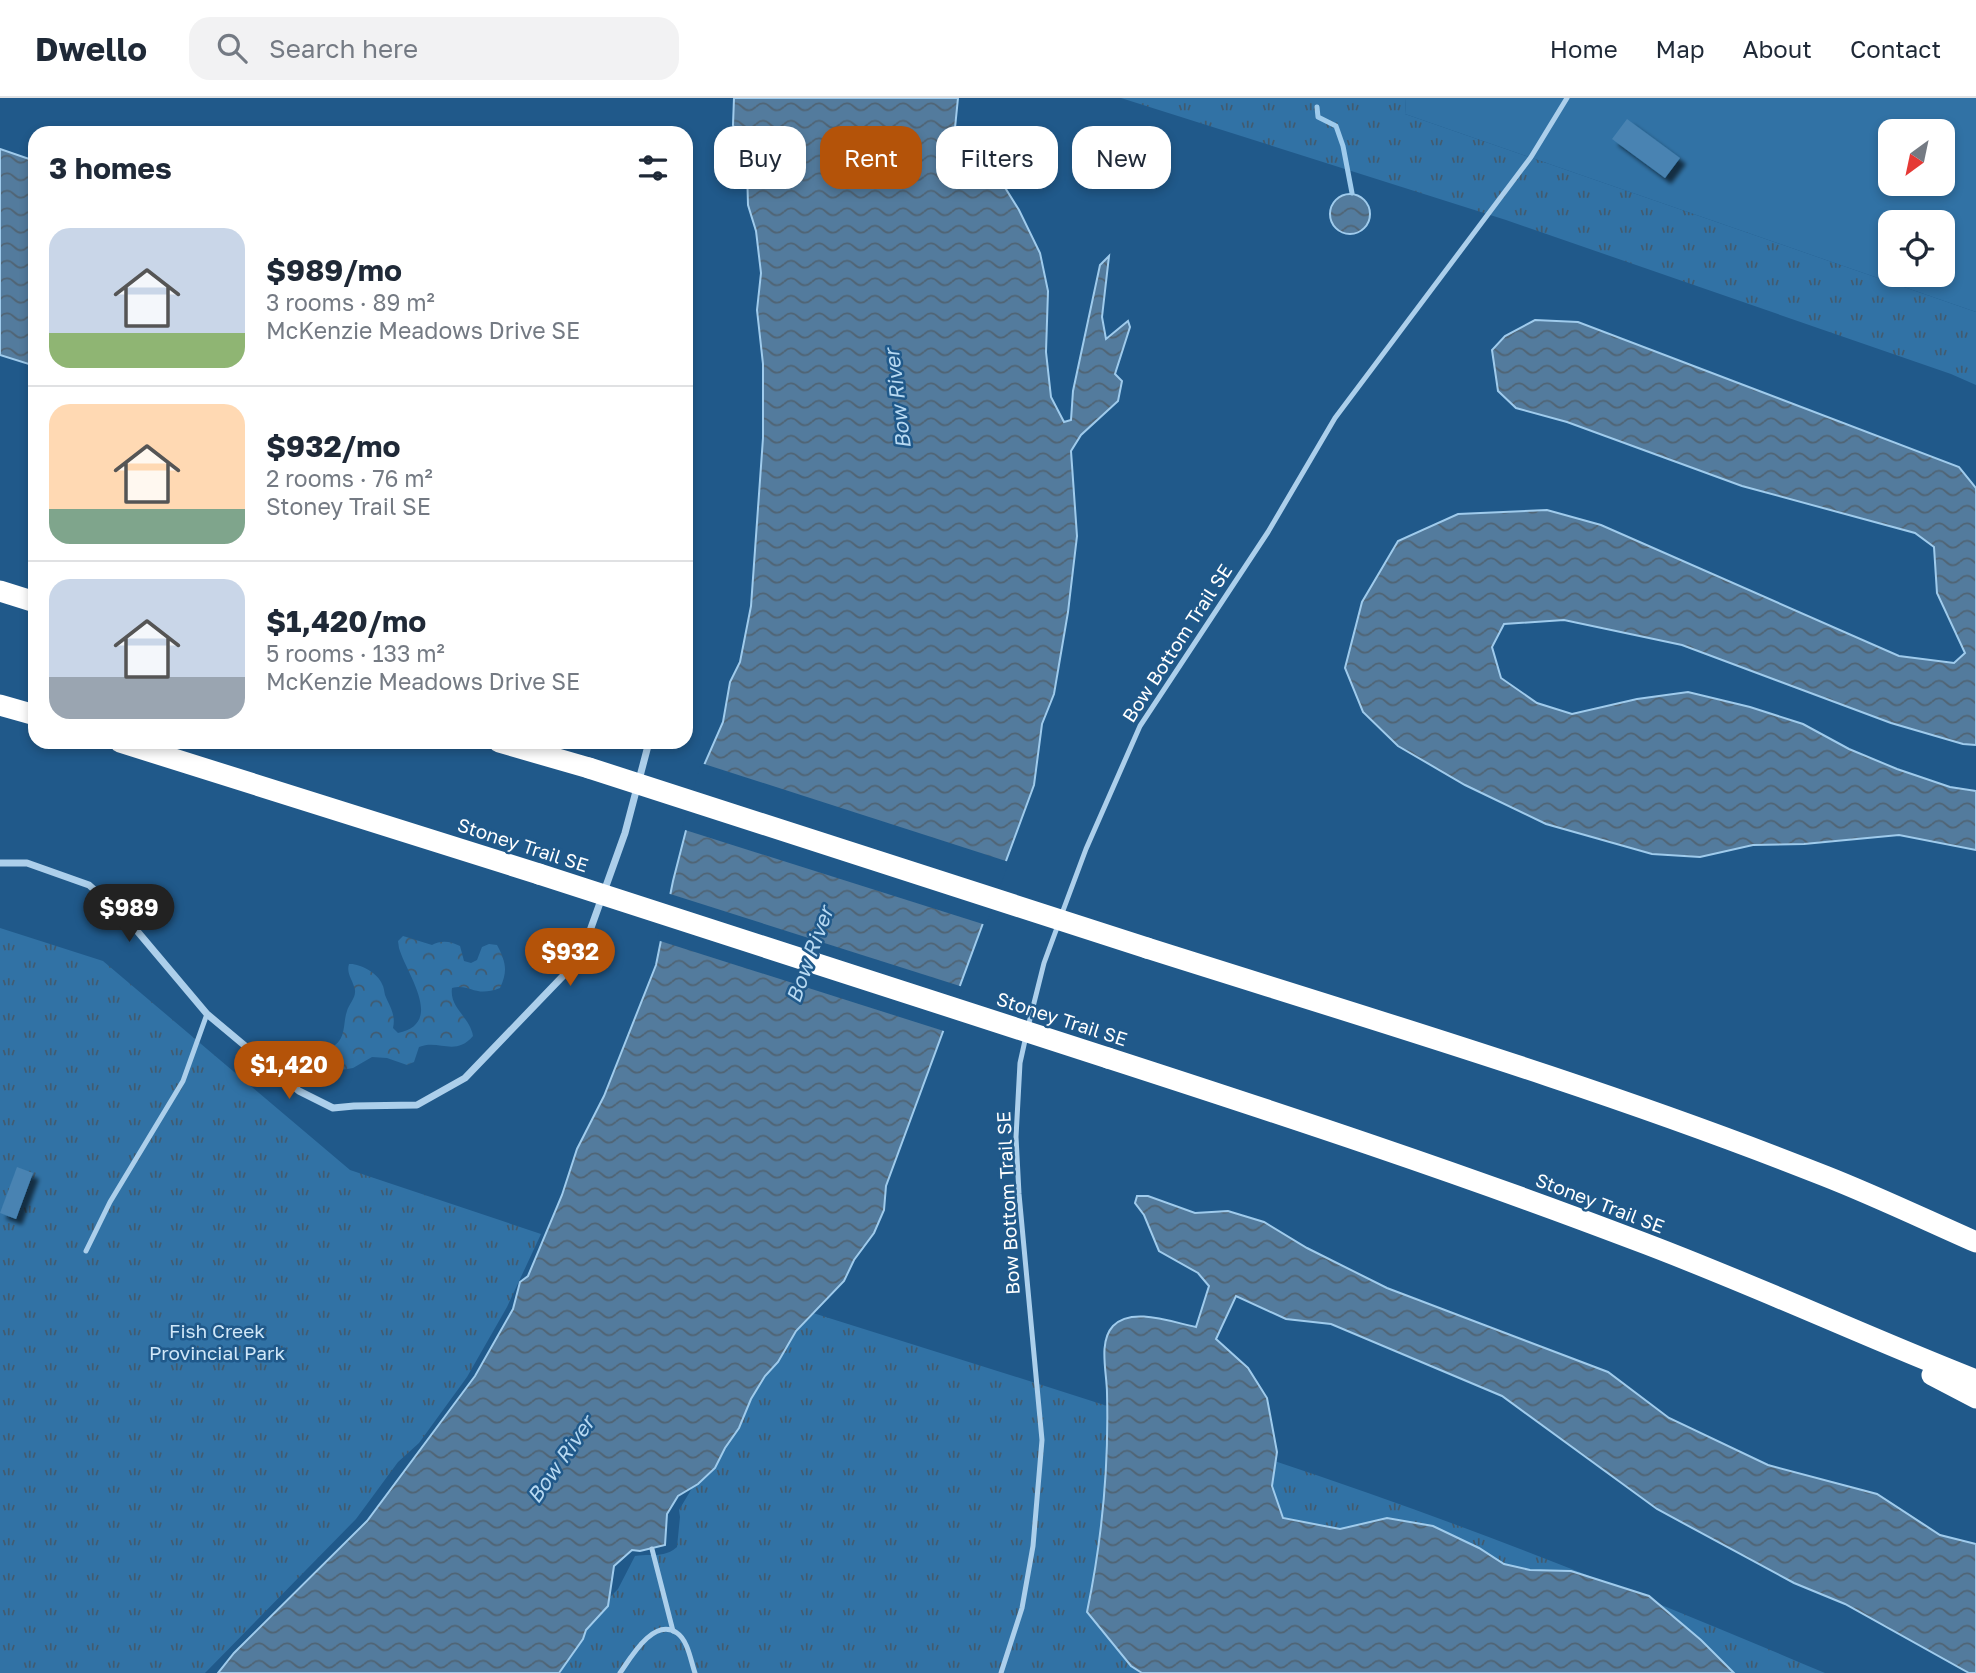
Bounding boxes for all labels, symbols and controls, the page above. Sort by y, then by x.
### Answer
search box [189,17,679,80]
text: Dwello [35,29,147,68]
icon: search [213,29,251,67]
text: Search here [269,33,418,64]
text: Home [1550,34,1618,63]
text: Map [1656,34,1705,63]
text: About [1743,34,1812,63]
text: Contact [1850,34,1941,63]
north arrow [1878,119,1955,196]
map controls [1878,119,1955,287]
chip: Buy [714,126,806,189]
chip: Rent [820,126,922,189]
chip: Filters [936,126,1058,189]
chip: New [1072,126,1171,189]
icon: filters [634,149,672,187]
text: 3 homes [49,150,172,186]
button: locate [1878,210,1955,287]
text: $989/mo [266,252,402,288]
icon: home [105,256,189,340]
text: 3 rooms · 89 m² [266,288,435,316]
text: McKenzie Meadows Drive SE [266,316,580,344]
water label: Bow River [878,345,916,451]
text: $932/mo [266,428,400,464]
icon: home [105,432,189,516]
text: 2 rooms · 76 m² [266,464,433,492]
text: Stoney Trail SE [266,492,431,520]
street label: Bow Bottom Trail SE [1117,559,1236,726]
text: $1,420/mo [266,603,426,639]
icon: home [105,607,189,691]
text: 5 rooms · 133 m² [266,639,445,667]
text: McKenzie Meadows Drive SE [266,667,580,695]
street label: Stoney Trail SE [455,813,591,877]
pin: $989 [88,884,170,944]
text: $989 [99,893,159,921]
water label: Bow River [780,900,839,1006]
pin: $932 [529,928,611,988]
text: $932 [541,937,599,965]
street label: Stoney Trail SE [994,987,1130,1051]
pin: $1,420 [232,1042,346,1101]
text: $1,420 [250,1050,328,1078]
street label: Bow Bottom Trail SE [991,1111,1024,1295]
street label: Stoney Trail SE [1532,1167,1668,1238]
park label: Fish Creek Provincial Park [149,1319,285,1364]
water label: Bow River [521,1409,601,1508]

